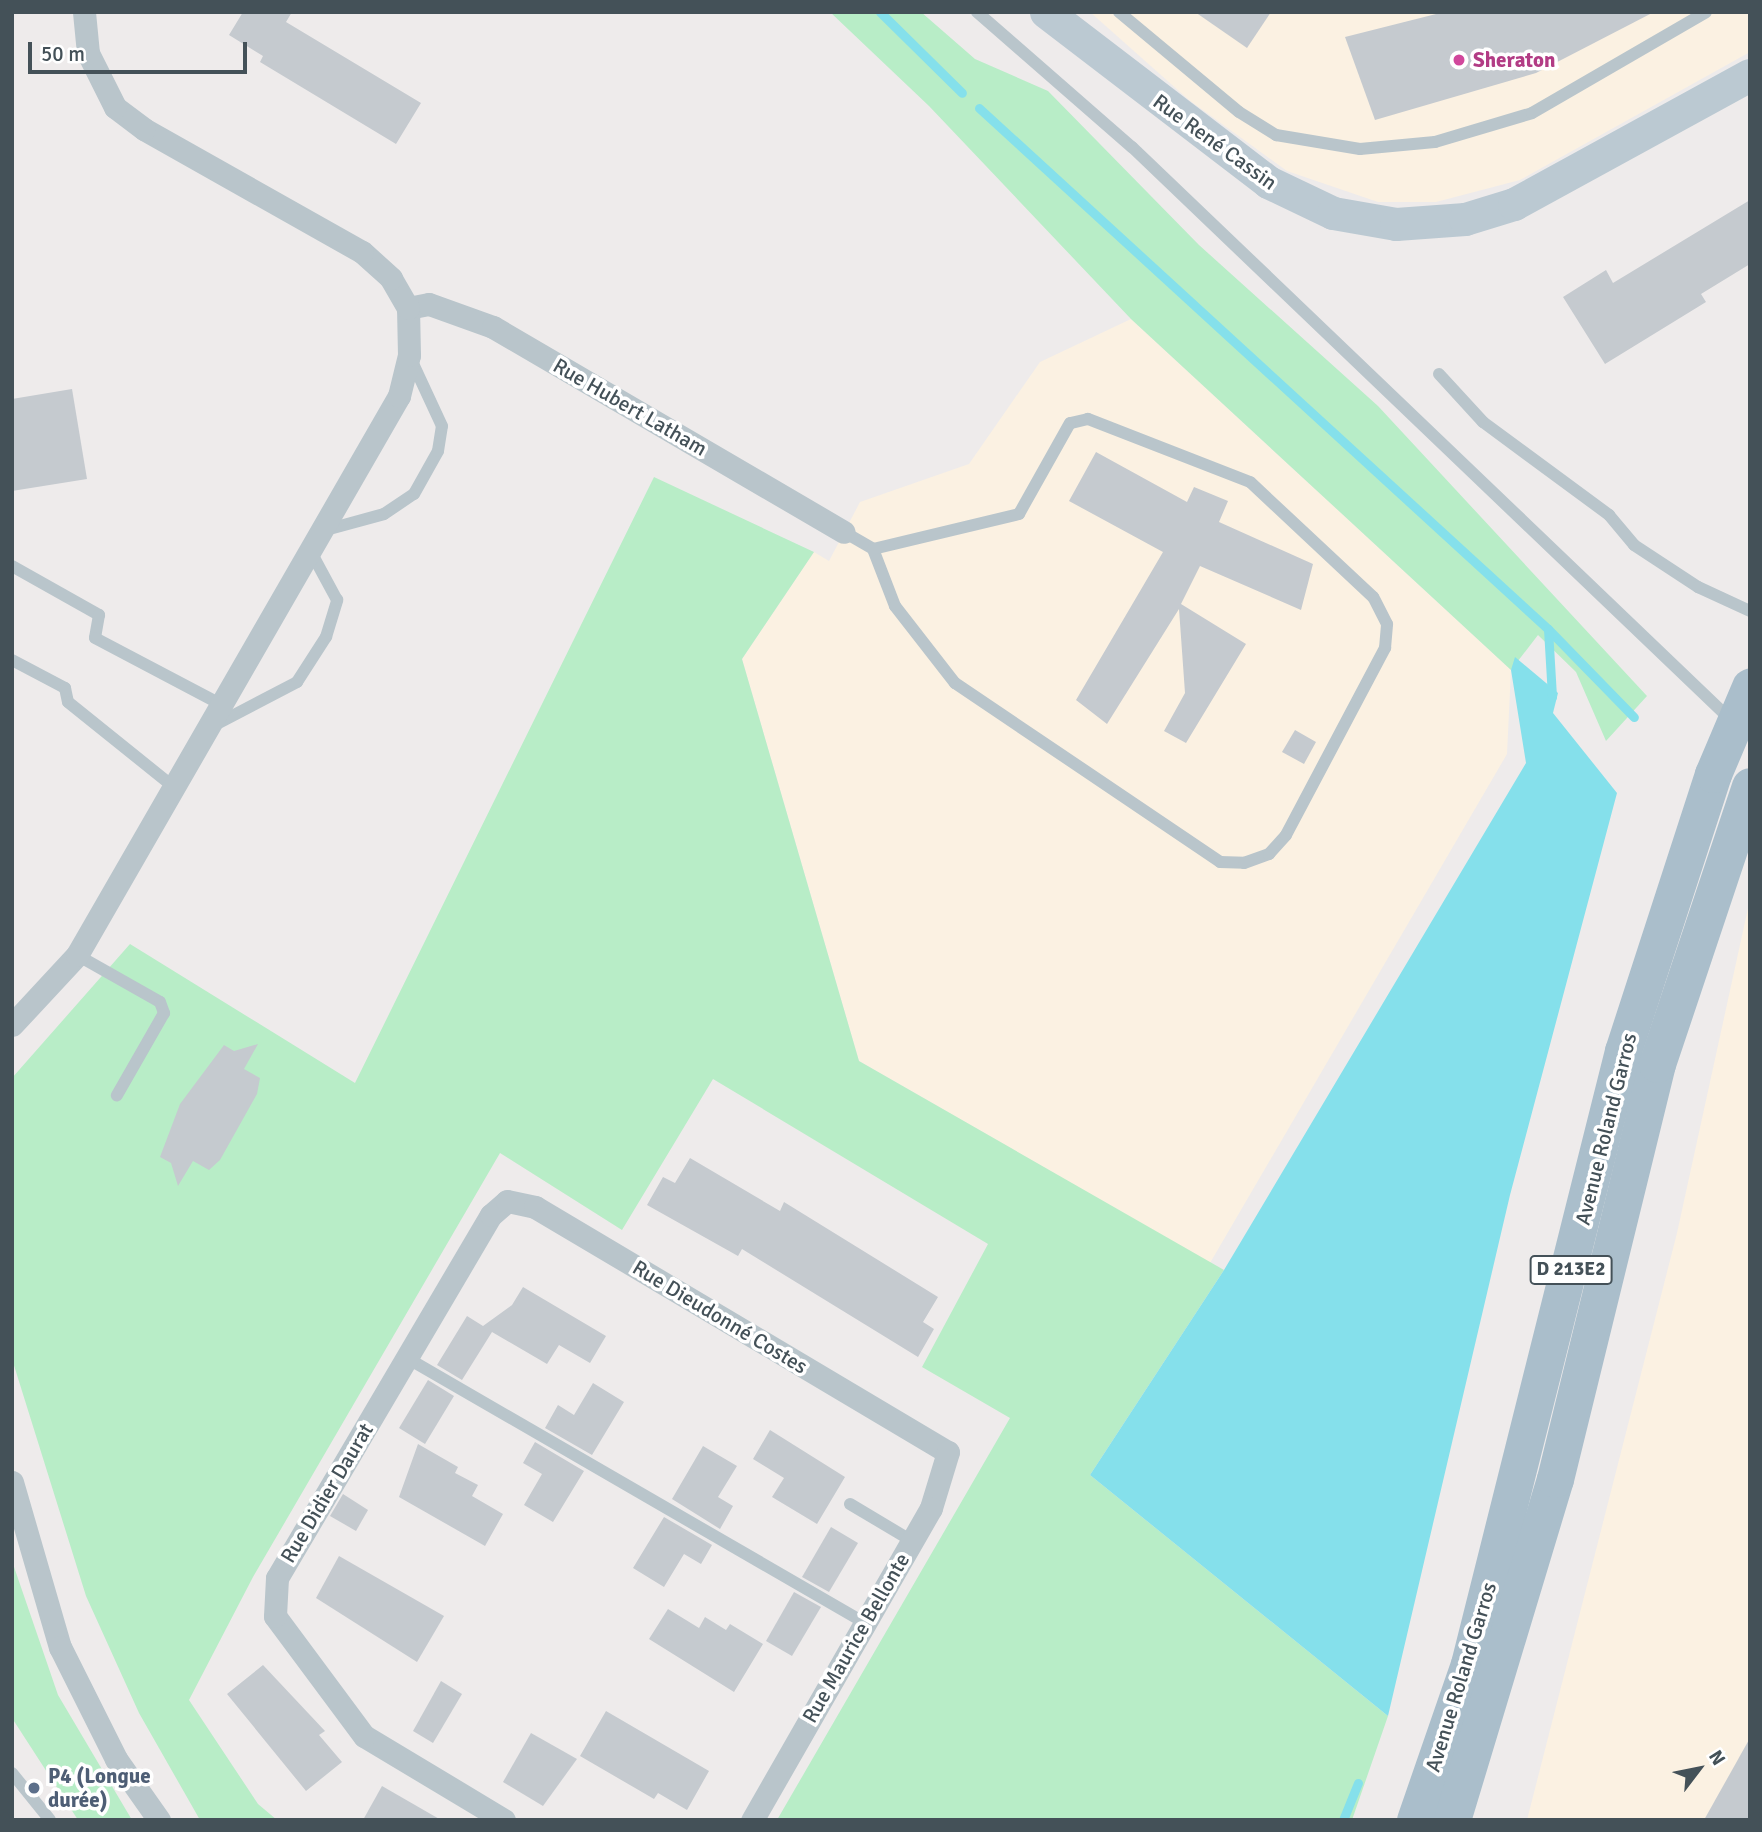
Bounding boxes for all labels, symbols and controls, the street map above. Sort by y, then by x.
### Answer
scale bar [32,28,250,72]
text: 50 m [41,41,85,67]
place label: Sheraton [1473,47,1555,73]
marker: Sheraton [1451,52,1467,68]
street label: Rue René Cassin [1148,89,1282,195]
street label: Rue Hubert Latham [549,353,711,461]
street label: Avenue Roland Garros [1570,1030,1642,1228]
road number: D 213E2 [1529,1254,1613,1286]
street label: Rue Dieudonné Costes [628,1255,812,1379]
street label: Rue Didier Daurat [275,1419,379,1567]
street label: Rue Maurice Bellonte [797,1549,915,1727]
street label: Avenue Roland Garros [1420,1579,1502,1775]
north arrow [1664,1734,1734,1804]
text: N [1703,1746,1730,1770]
place label: P4 (Longue durée) [48,1763,151,1813]
marker: P4 (Longue durée) [26,1780,42,1796]

